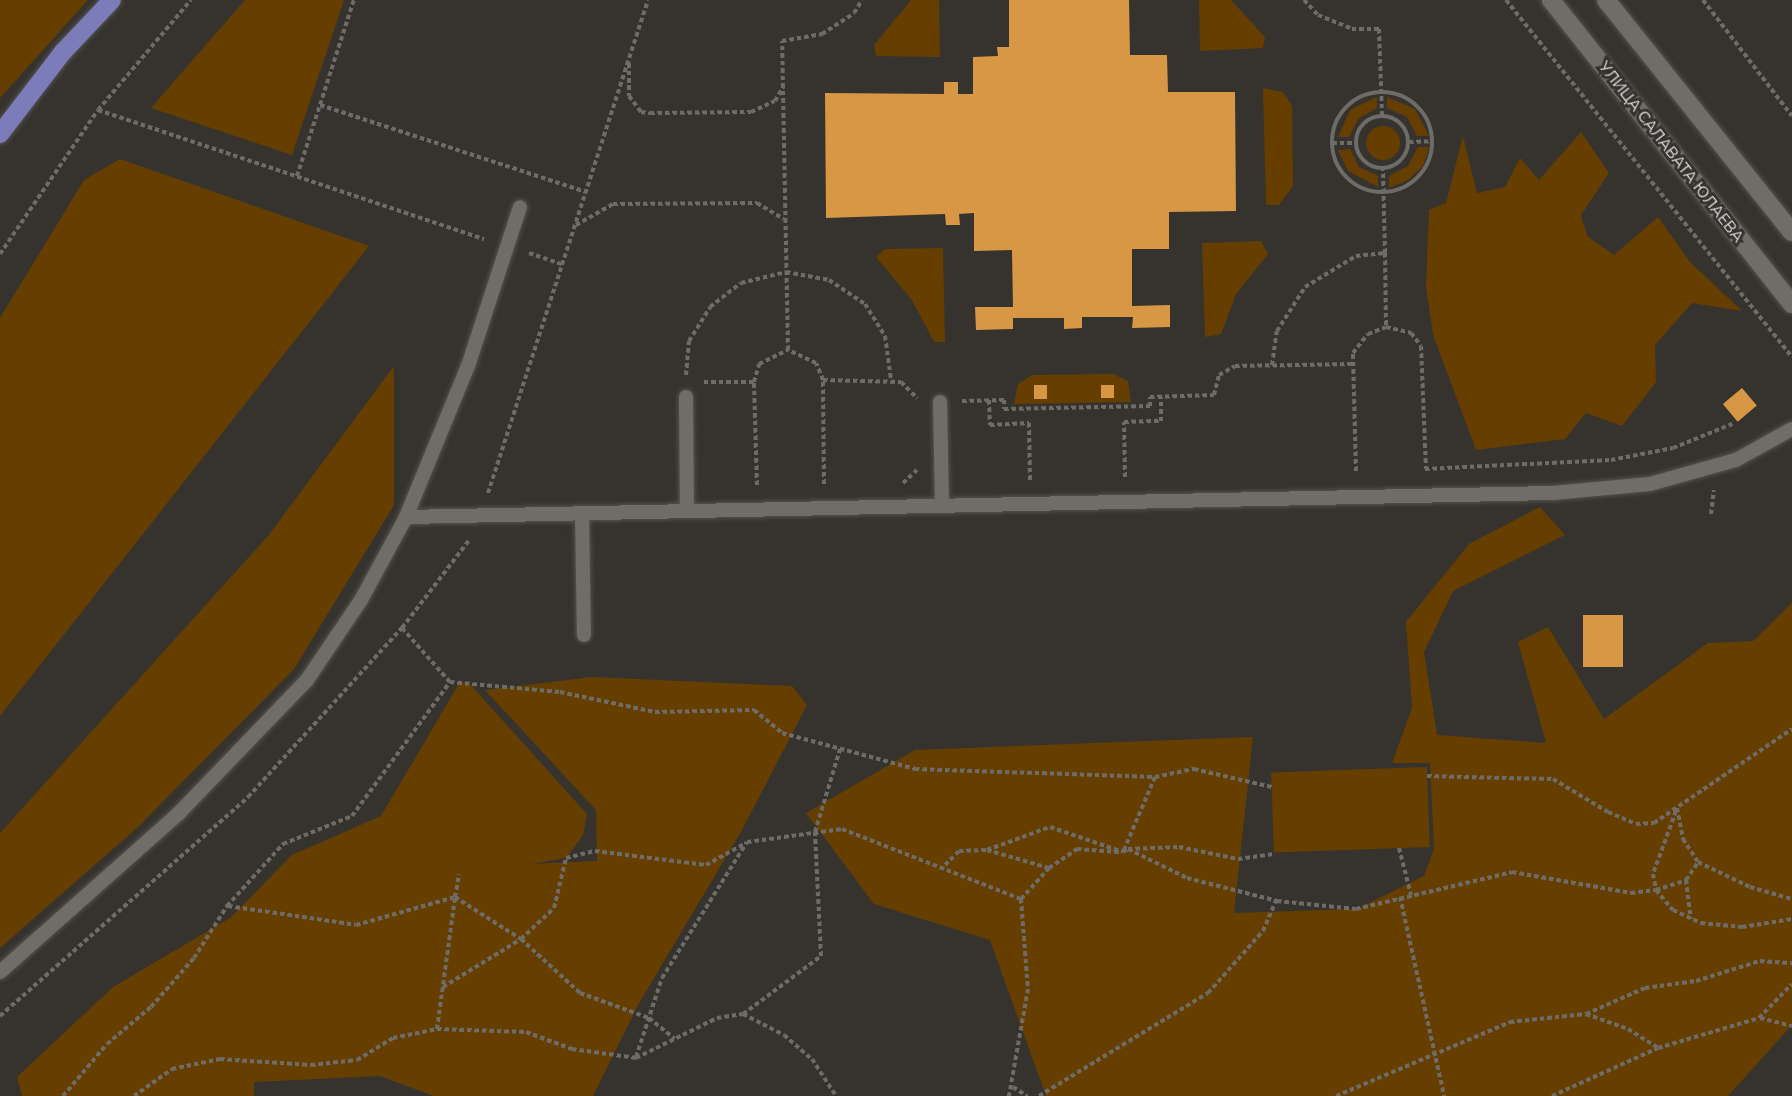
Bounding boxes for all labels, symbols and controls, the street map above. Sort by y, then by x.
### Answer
street label: УЛИЦА САЛАВАТА ЮЛАЕВА [1594,58,1748,246]

